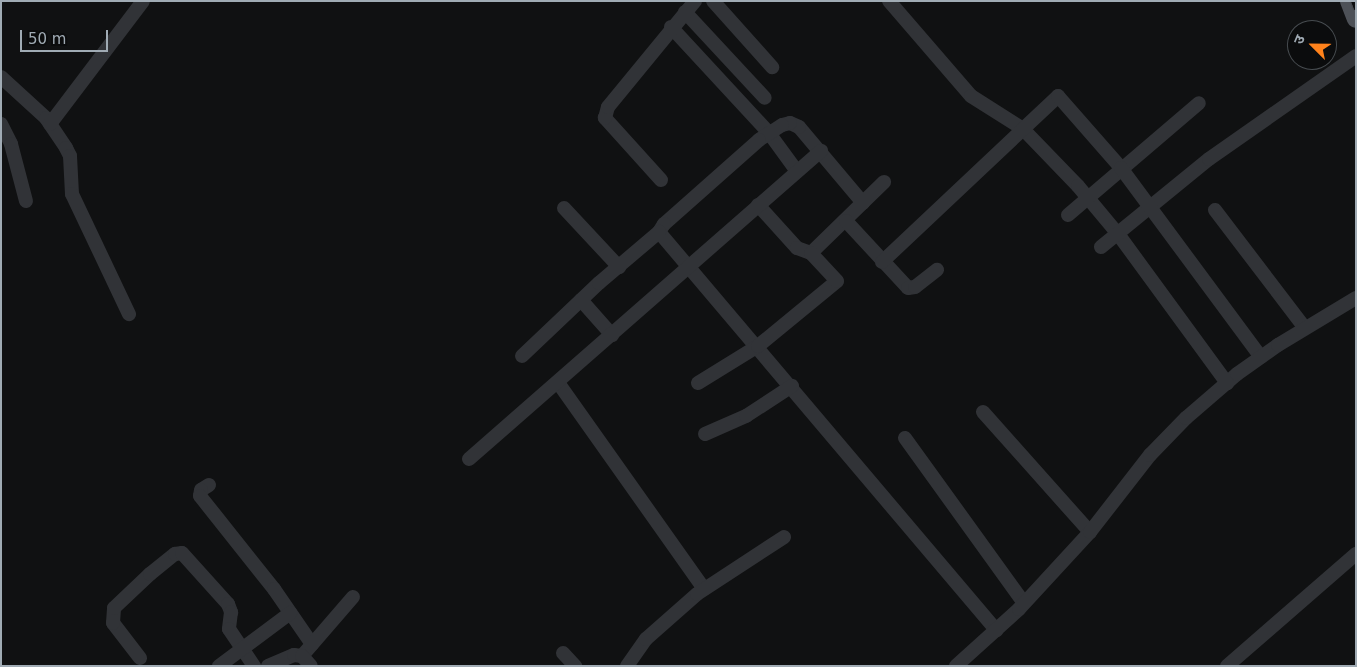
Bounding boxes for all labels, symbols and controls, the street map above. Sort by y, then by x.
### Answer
scale bar [22,20,110,52]
north arrow [1287,20,1337,70]
text: 50 m [28,30,66,48]
text: उ [1290,33,1308,46]

